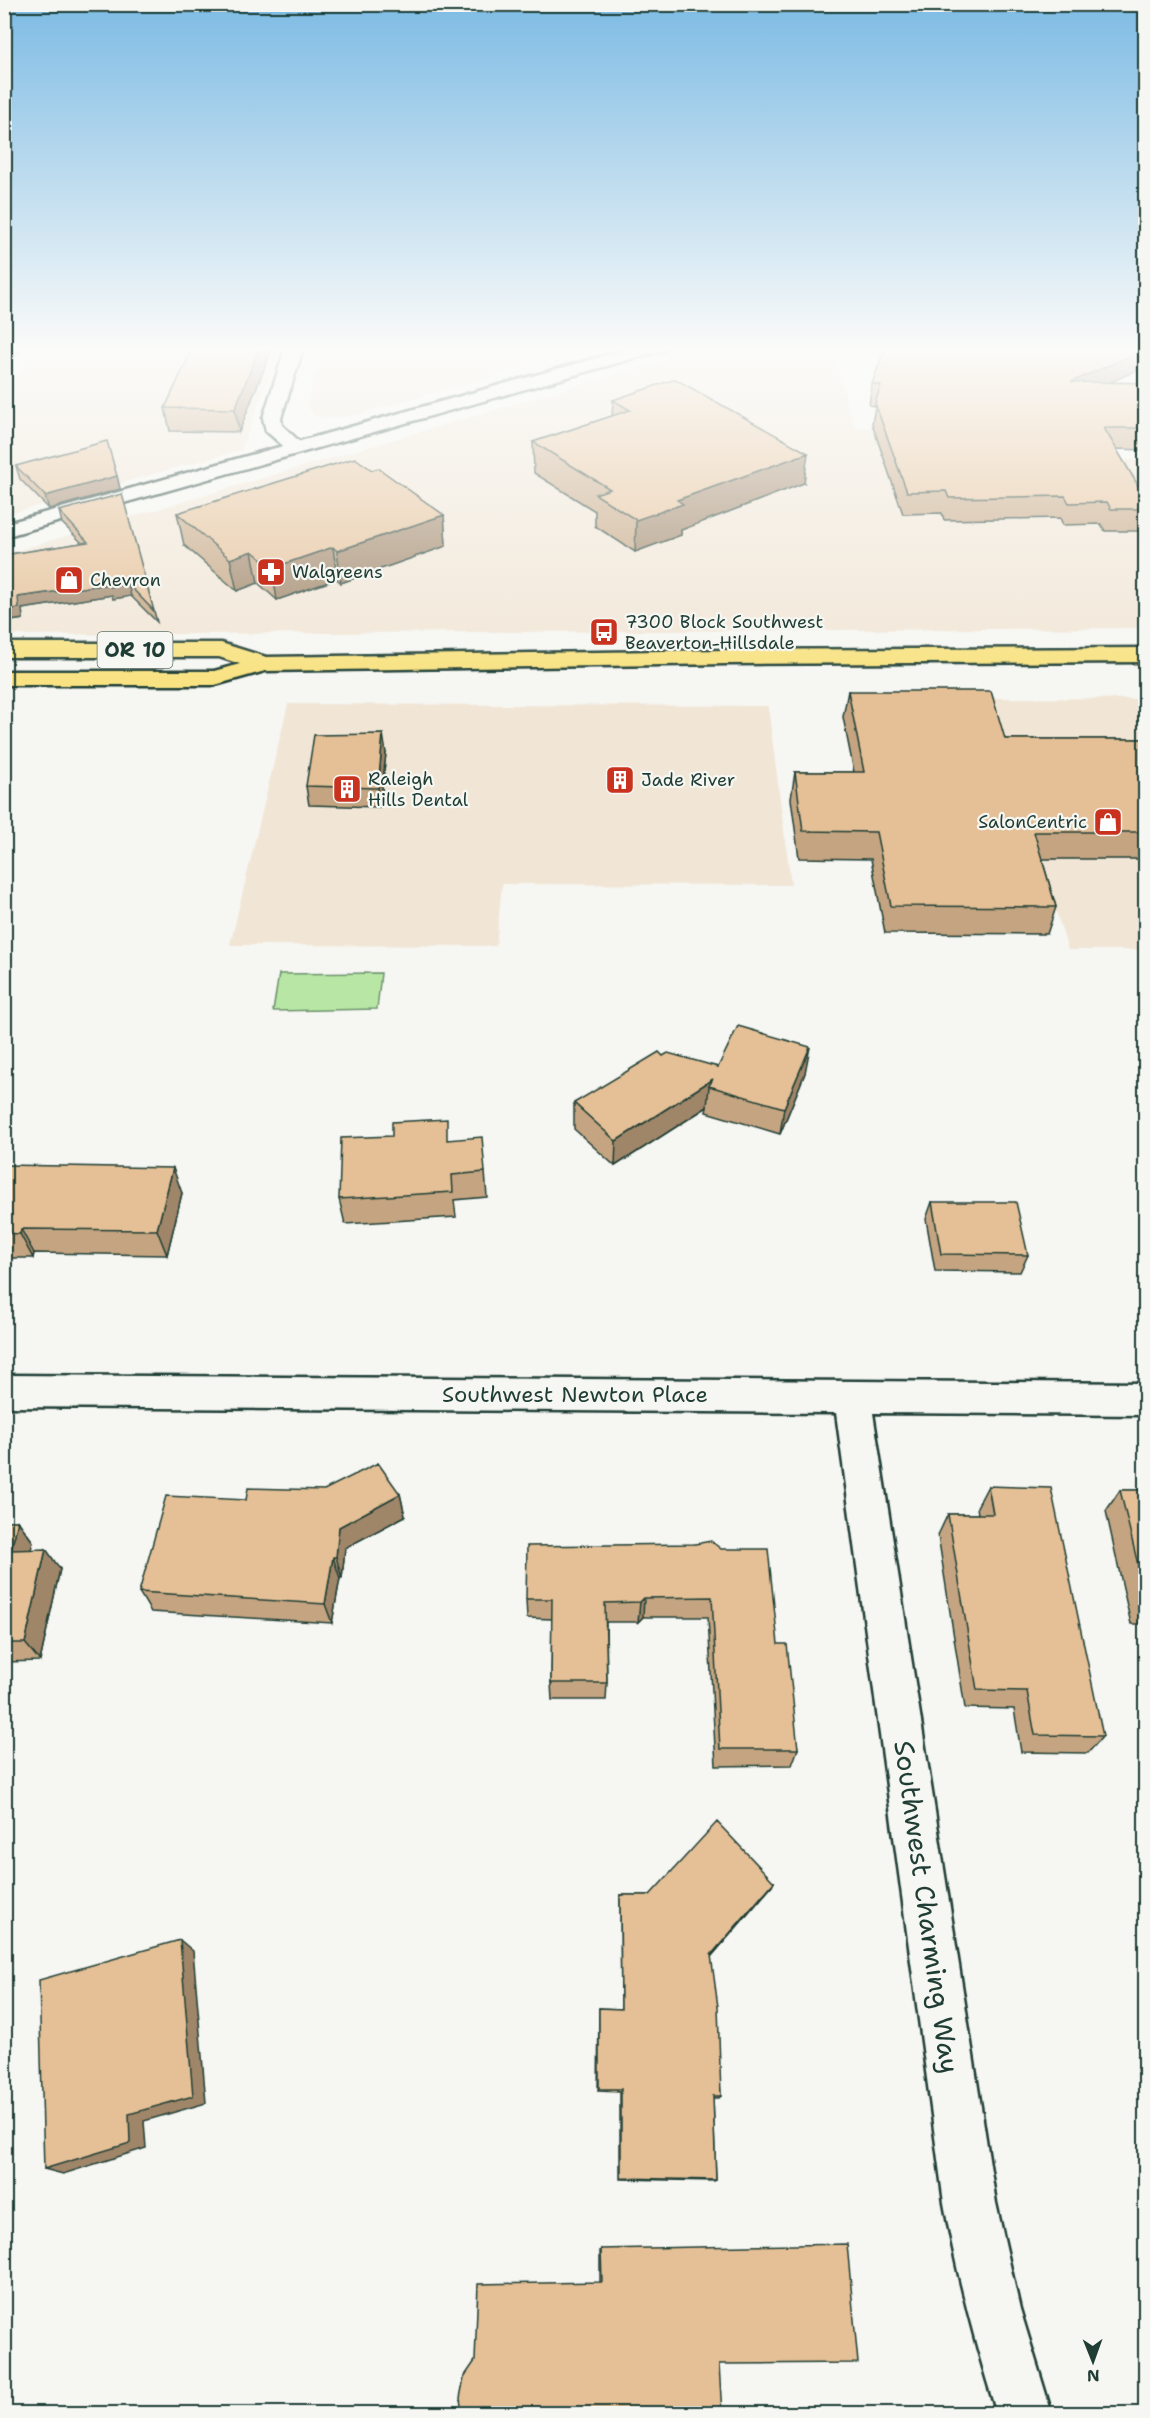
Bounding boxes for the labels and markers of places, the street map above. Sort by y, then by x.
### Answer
pharmacy icon: Walgreens [255,556,287,588]
place label: Walgreens [292,560,383,584]
shop icon: Chevron [53,564,85,596]
place label: Chevron [90,568,161,592]
place label: 7300 Block Southwest Beaverton-Hillsdale [625,610,823,655]
bus stop icon: 7300 Block Southwest Beaverton-Hillsdale [588,616,620,648]
building icon: Jade River [604,764,636,796]
place label: Raleigh Hills Dental [368,767,469,812]
place label: Jade River [641,768,735,792]
building icon: Raleigh Hills Dental [331,773,363,805]
shop icon: SalonCentric [1092,806,1124,838]
place label: SalonCentric [978,810,1087,834]

